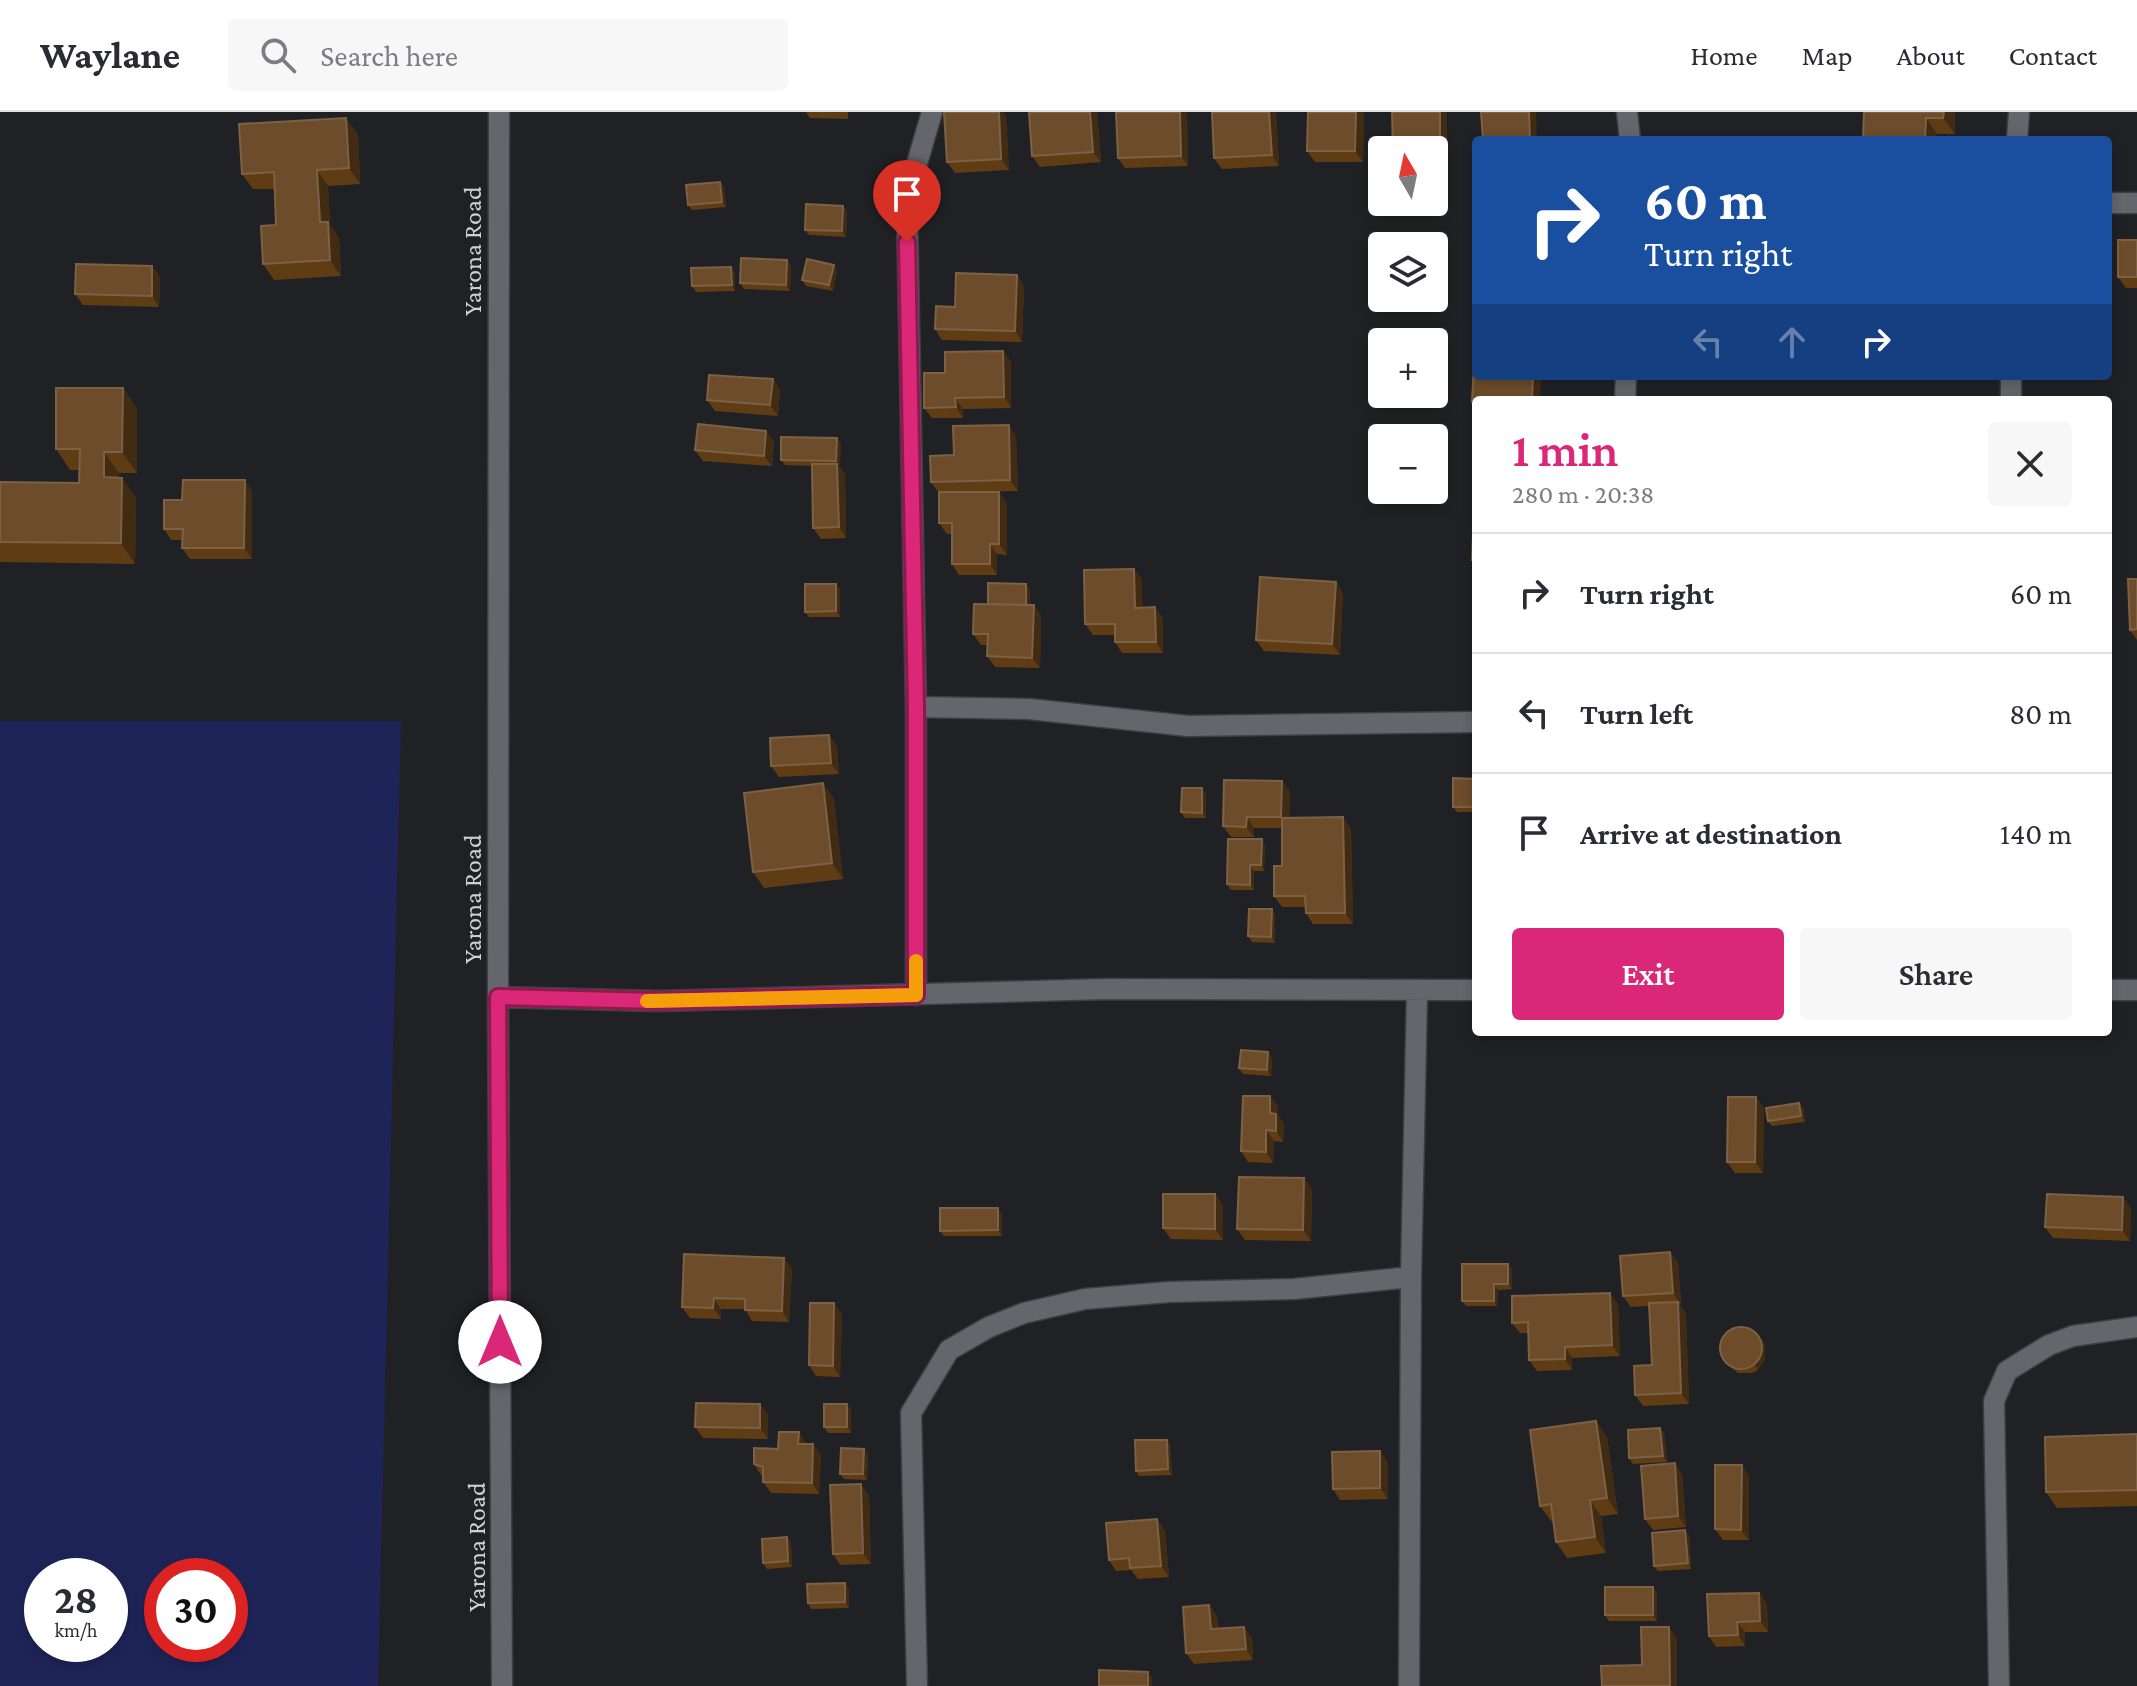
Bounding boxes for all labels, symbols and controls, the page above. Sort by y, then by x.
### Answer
search box [228,19,788,91]
icon: search [256,33,300,77]
text: Waylane [40,34,180,76]
text: Search here [320,39,458,72]
text: Home [1691,40,1758,71]
text: Map [1802,40,1853,71]
text: About [1897,40,1965,71]
text: Contact [2009,40,2097,71]
north arrow [1368,136,1448,216]
map controls [1368,136,1448,504]
pin [873,160,941,242]
icon: right [1512,168,1616,272]
text: 60 m [1644,169,1767,231]
icon: arrive [885,172,929,216]
street label: Yarona Road [458,186,487,316]
button: layers [1368,232,1448,312]
text: Turn right [1644,234,1792,274]
icon: left [1686,320,1730,364]
icon: ahead [1770,320,1814,364]
icon: right [1854,320,1898,364]
button: + [1368,328,1448,408]
button: close [1988,422,2072,506]
text: 1 min [1512,423,1619,476]
button: − [1368,424,1448,504]
text: 280 m · 20:38 [1512,480,1654,509]
icon: right [1512,571,1556,615]
text: Turn right [1580,577,1714,610]
text: 60 m [2010,577,2072,610]
icon: left [1512,691,1556,735]
text: Turn left [1580,697,1693,730]
text: 80 m [2009,697,2072,730]
icon: arrive [1512,811,1556,855]
text: Arrive at destination [1580,817,1842,850]
text: 140 m [2000,817,2072,850]
street label: Yarona Road [458,834,487,964]
button: Exit [1512,928,1784,1020]
button: Share [1800,928,2072,1020]
position arrow [458,1300,542,1384]
street label: Yarona Road [462,1482,491,1612]
speed limit sign: 30 [144,1558,248,1662]
text: 28 [54,1577,98,1622]
text: km/h [54,1619,98,1641]

